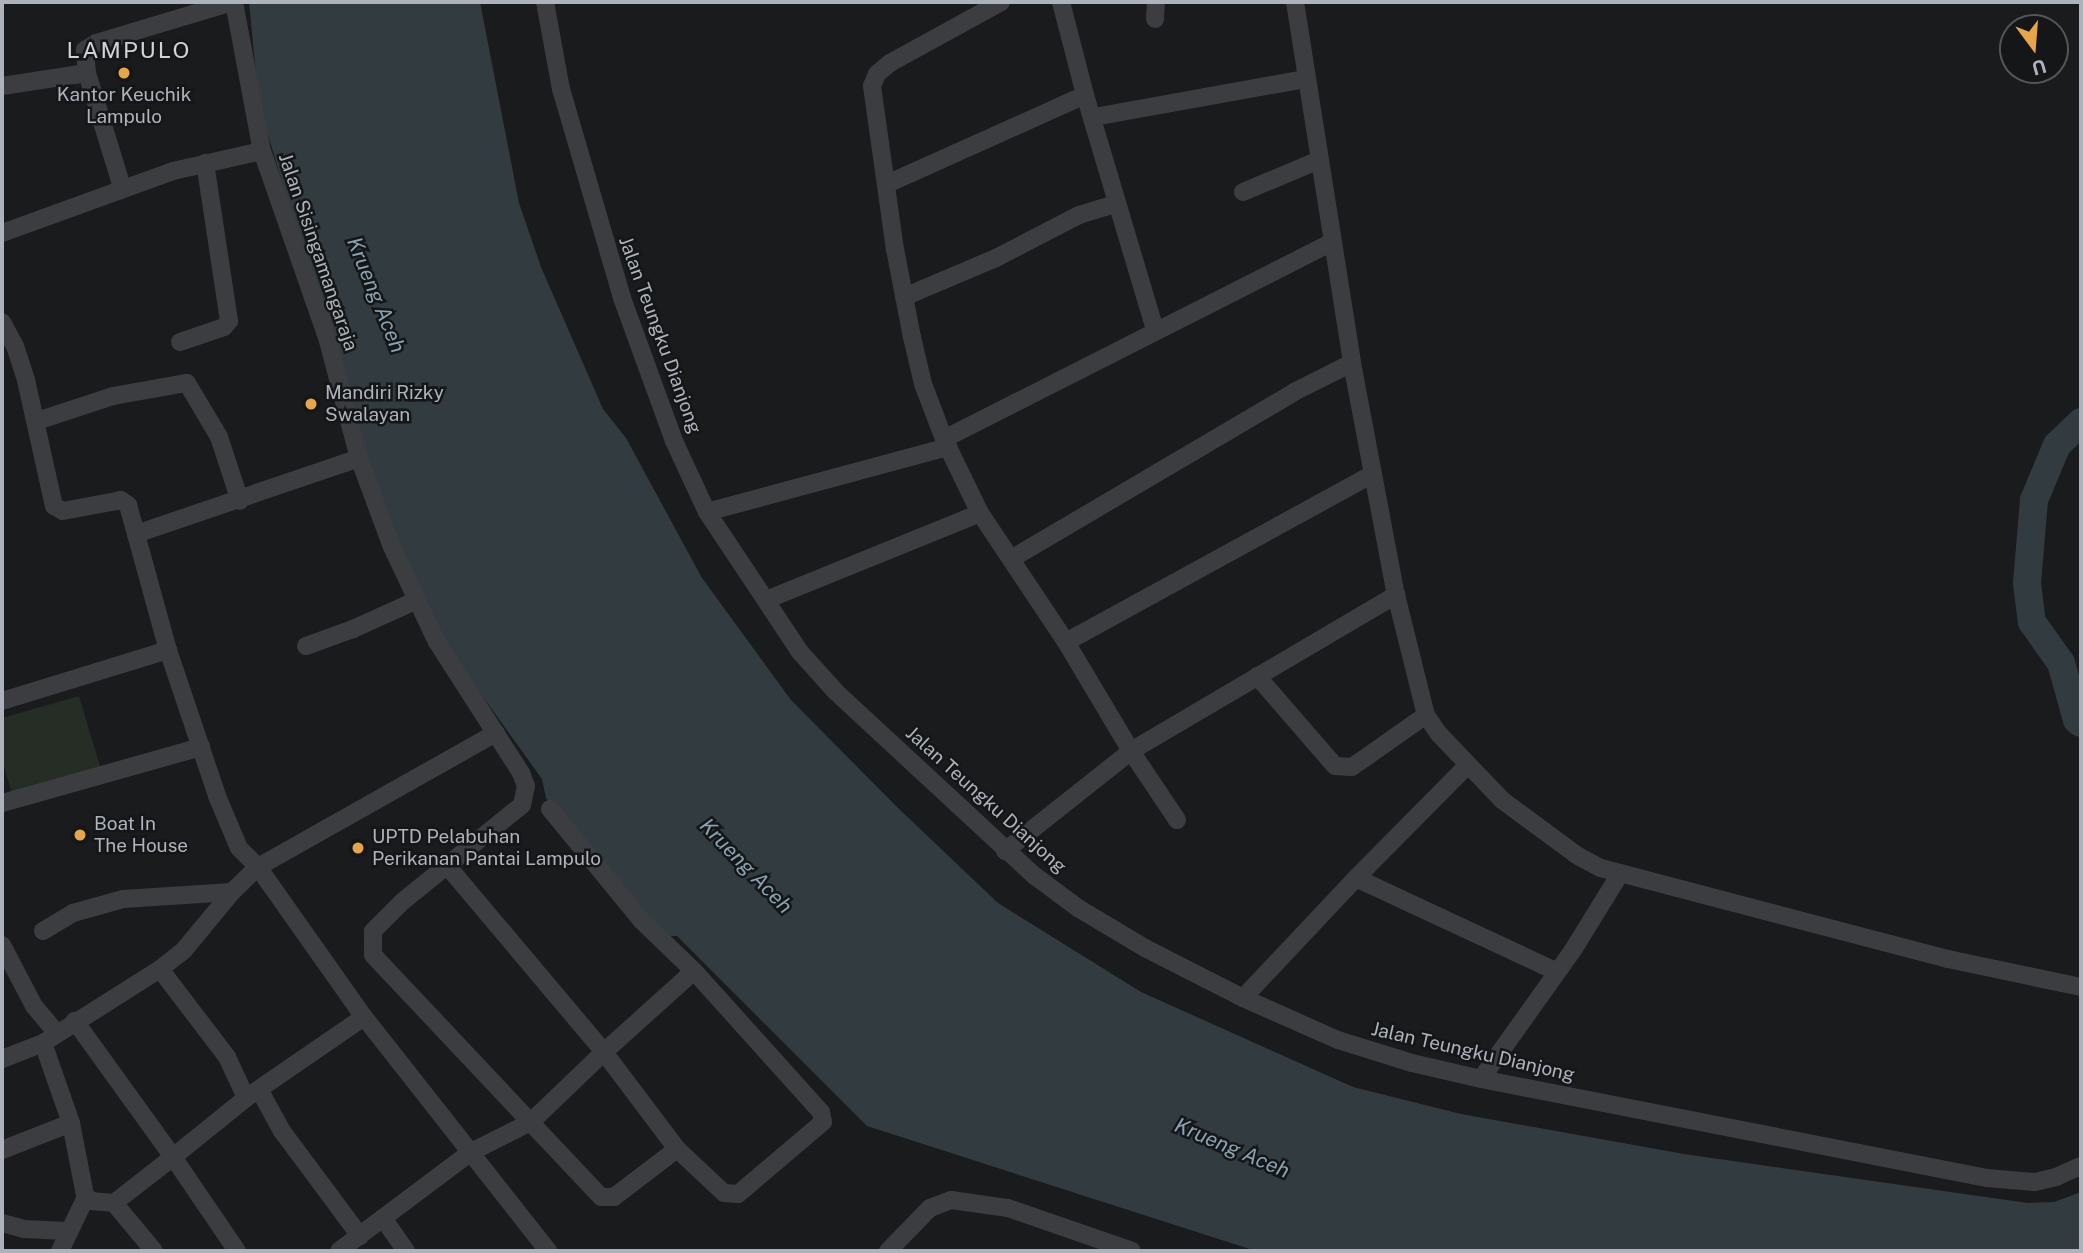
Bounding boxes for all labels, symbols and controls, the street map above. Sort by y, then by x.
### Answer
north arrow [1999,14,2069,84]
district label: LAMPULO [67,36,191,64]
text: U [2030,55,2049,80]
marker: Kantor Keuchik Lampulo [116,65,132,81]
place label: Kantor Keuchik Lampulo [57,84,191,128]
street label: Jalan Sisingamangaraja [273,150,363,354]
street label: Jalan Teungku Dianjong [614,233,706,437]
water label: Krueng Aceh [341,234,411,356]
place label: Mandiri Rizky Swalayan [325,382,444,426]
marker: Mandiri Rizky Swalayan [303,396,319,412]
street label: Jalan Teungku Dianjong [901,722,1071,878]
place label: Boat In The House [94,813,188,857]
water label: Krueng Aceh [694,813,798,919]
place label: UPTD Pelabuhan Perikanan Pantai Lampulo [372,826,601,870]
marker: Boat In The House [72,827,88,843]
marker: UPTD Pelabuhan Perikanan Pantai Lampulo [350,840,366,856]
street label: Jalan Teungku Dianjong [1369,1017,1577,1087]
water label: Krueng Aceh [1171,1112,1293,1184]

